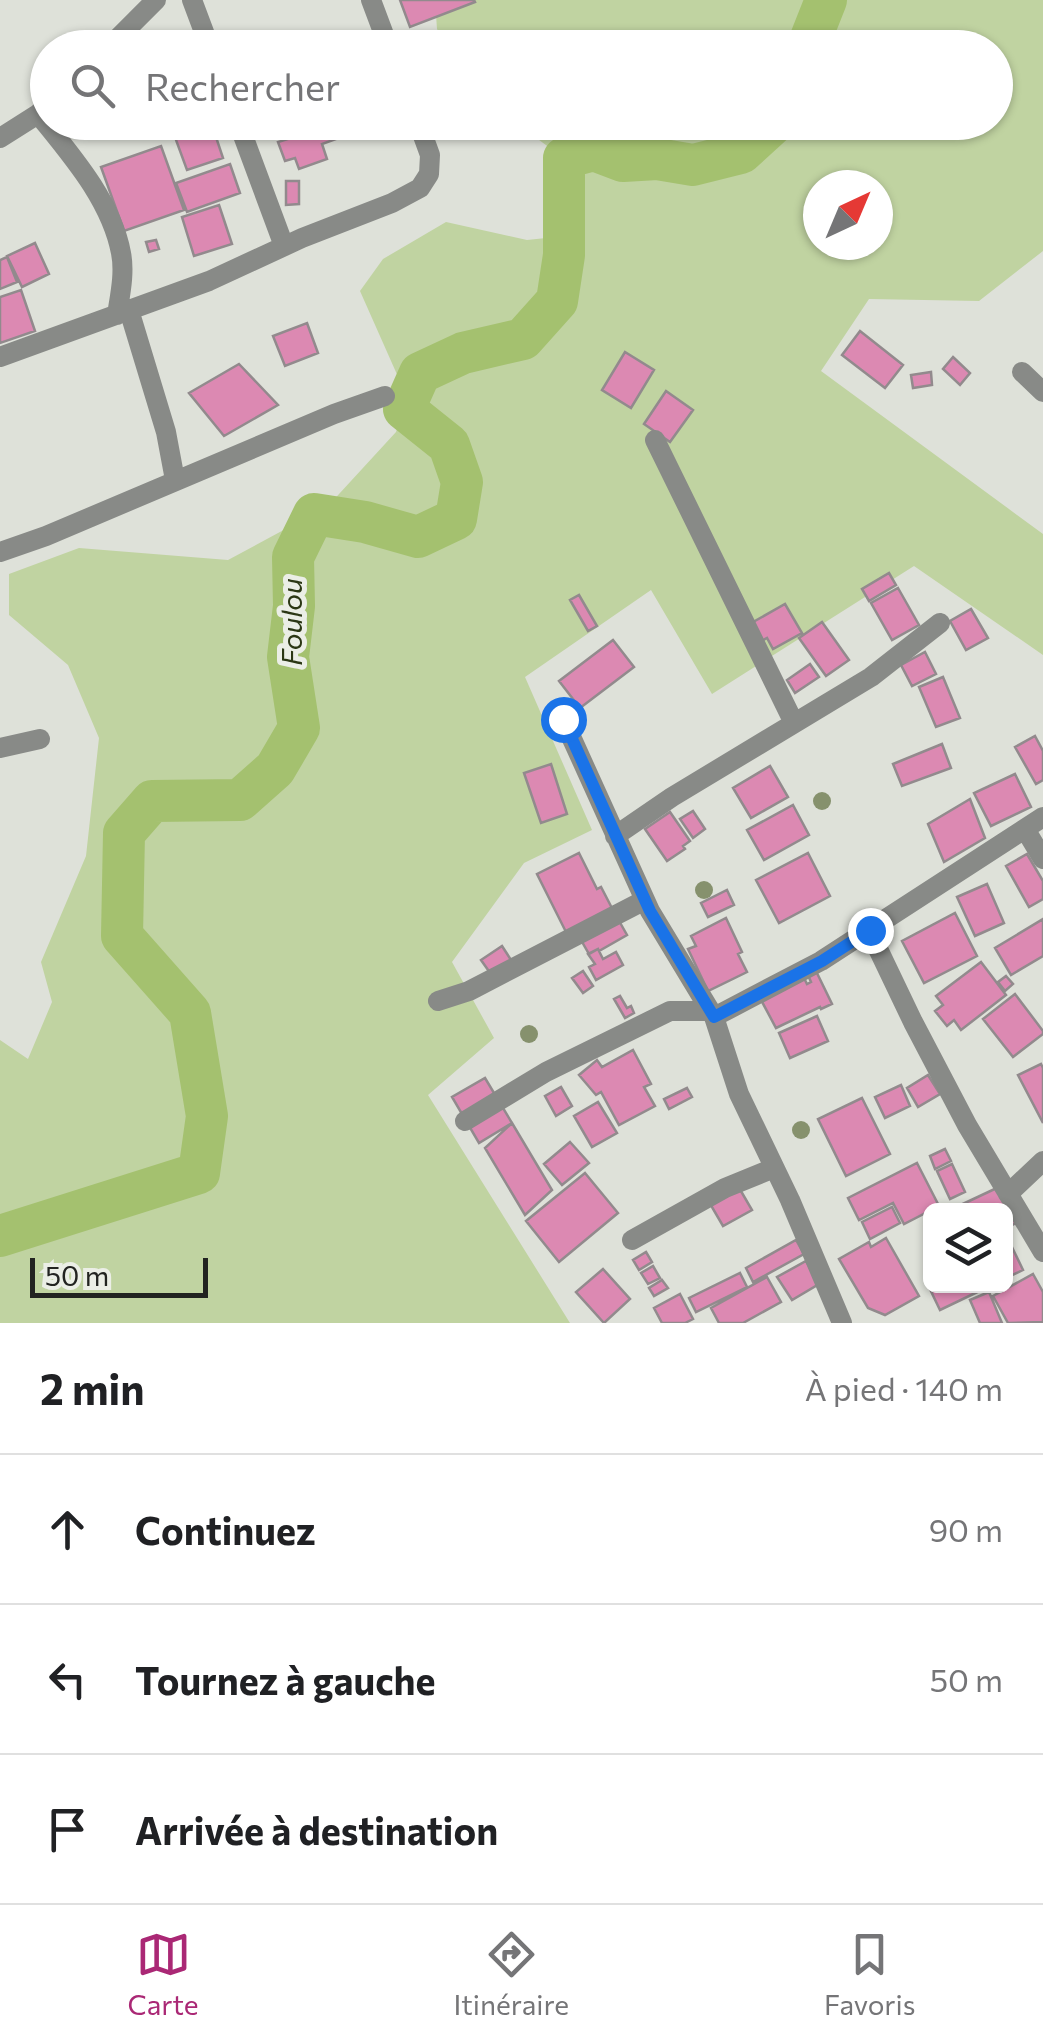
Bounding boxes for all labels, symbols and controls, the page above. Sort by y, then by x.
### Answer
search box [30,30,1013,140]
icon: search [65,58,120,113]
text: Rechercher [145,62,340,109]
north arrow [803,170,893,260]
water label: Foulou [274,578,308,666]
route start [541,697,587,743]
route end [848,908,894,954]
map controls [923,1203,1013,1293]
button: layers [923,1203,1013,1293]
scale bar [30,1253,208,1298]
text: 50 m [45,1258,109,1292]
text: 2 min [40,1362,145,1414]
text: À pied · 140 m [805,1368,1003,1408]
icon: ahead [40,1502,95,1557]
text: Continuez [135,1506,316,1553]
text: 90 m [929,1509,1003,1549]
icon: left [40,1652,95,1707]
text: Tournez à gauche [135,1656,436,1703]
text: 50 m [930,1659,1003,1699]
icon: arrive [40,1802,95,1857]
text: Arrivée à destination [135,1806,498,1853]
tab: Carte [127,1927,199,2021]
tab: Itinéraire [453,1927,569,2021]
tab: Favoris [824,1927,916,2021]

